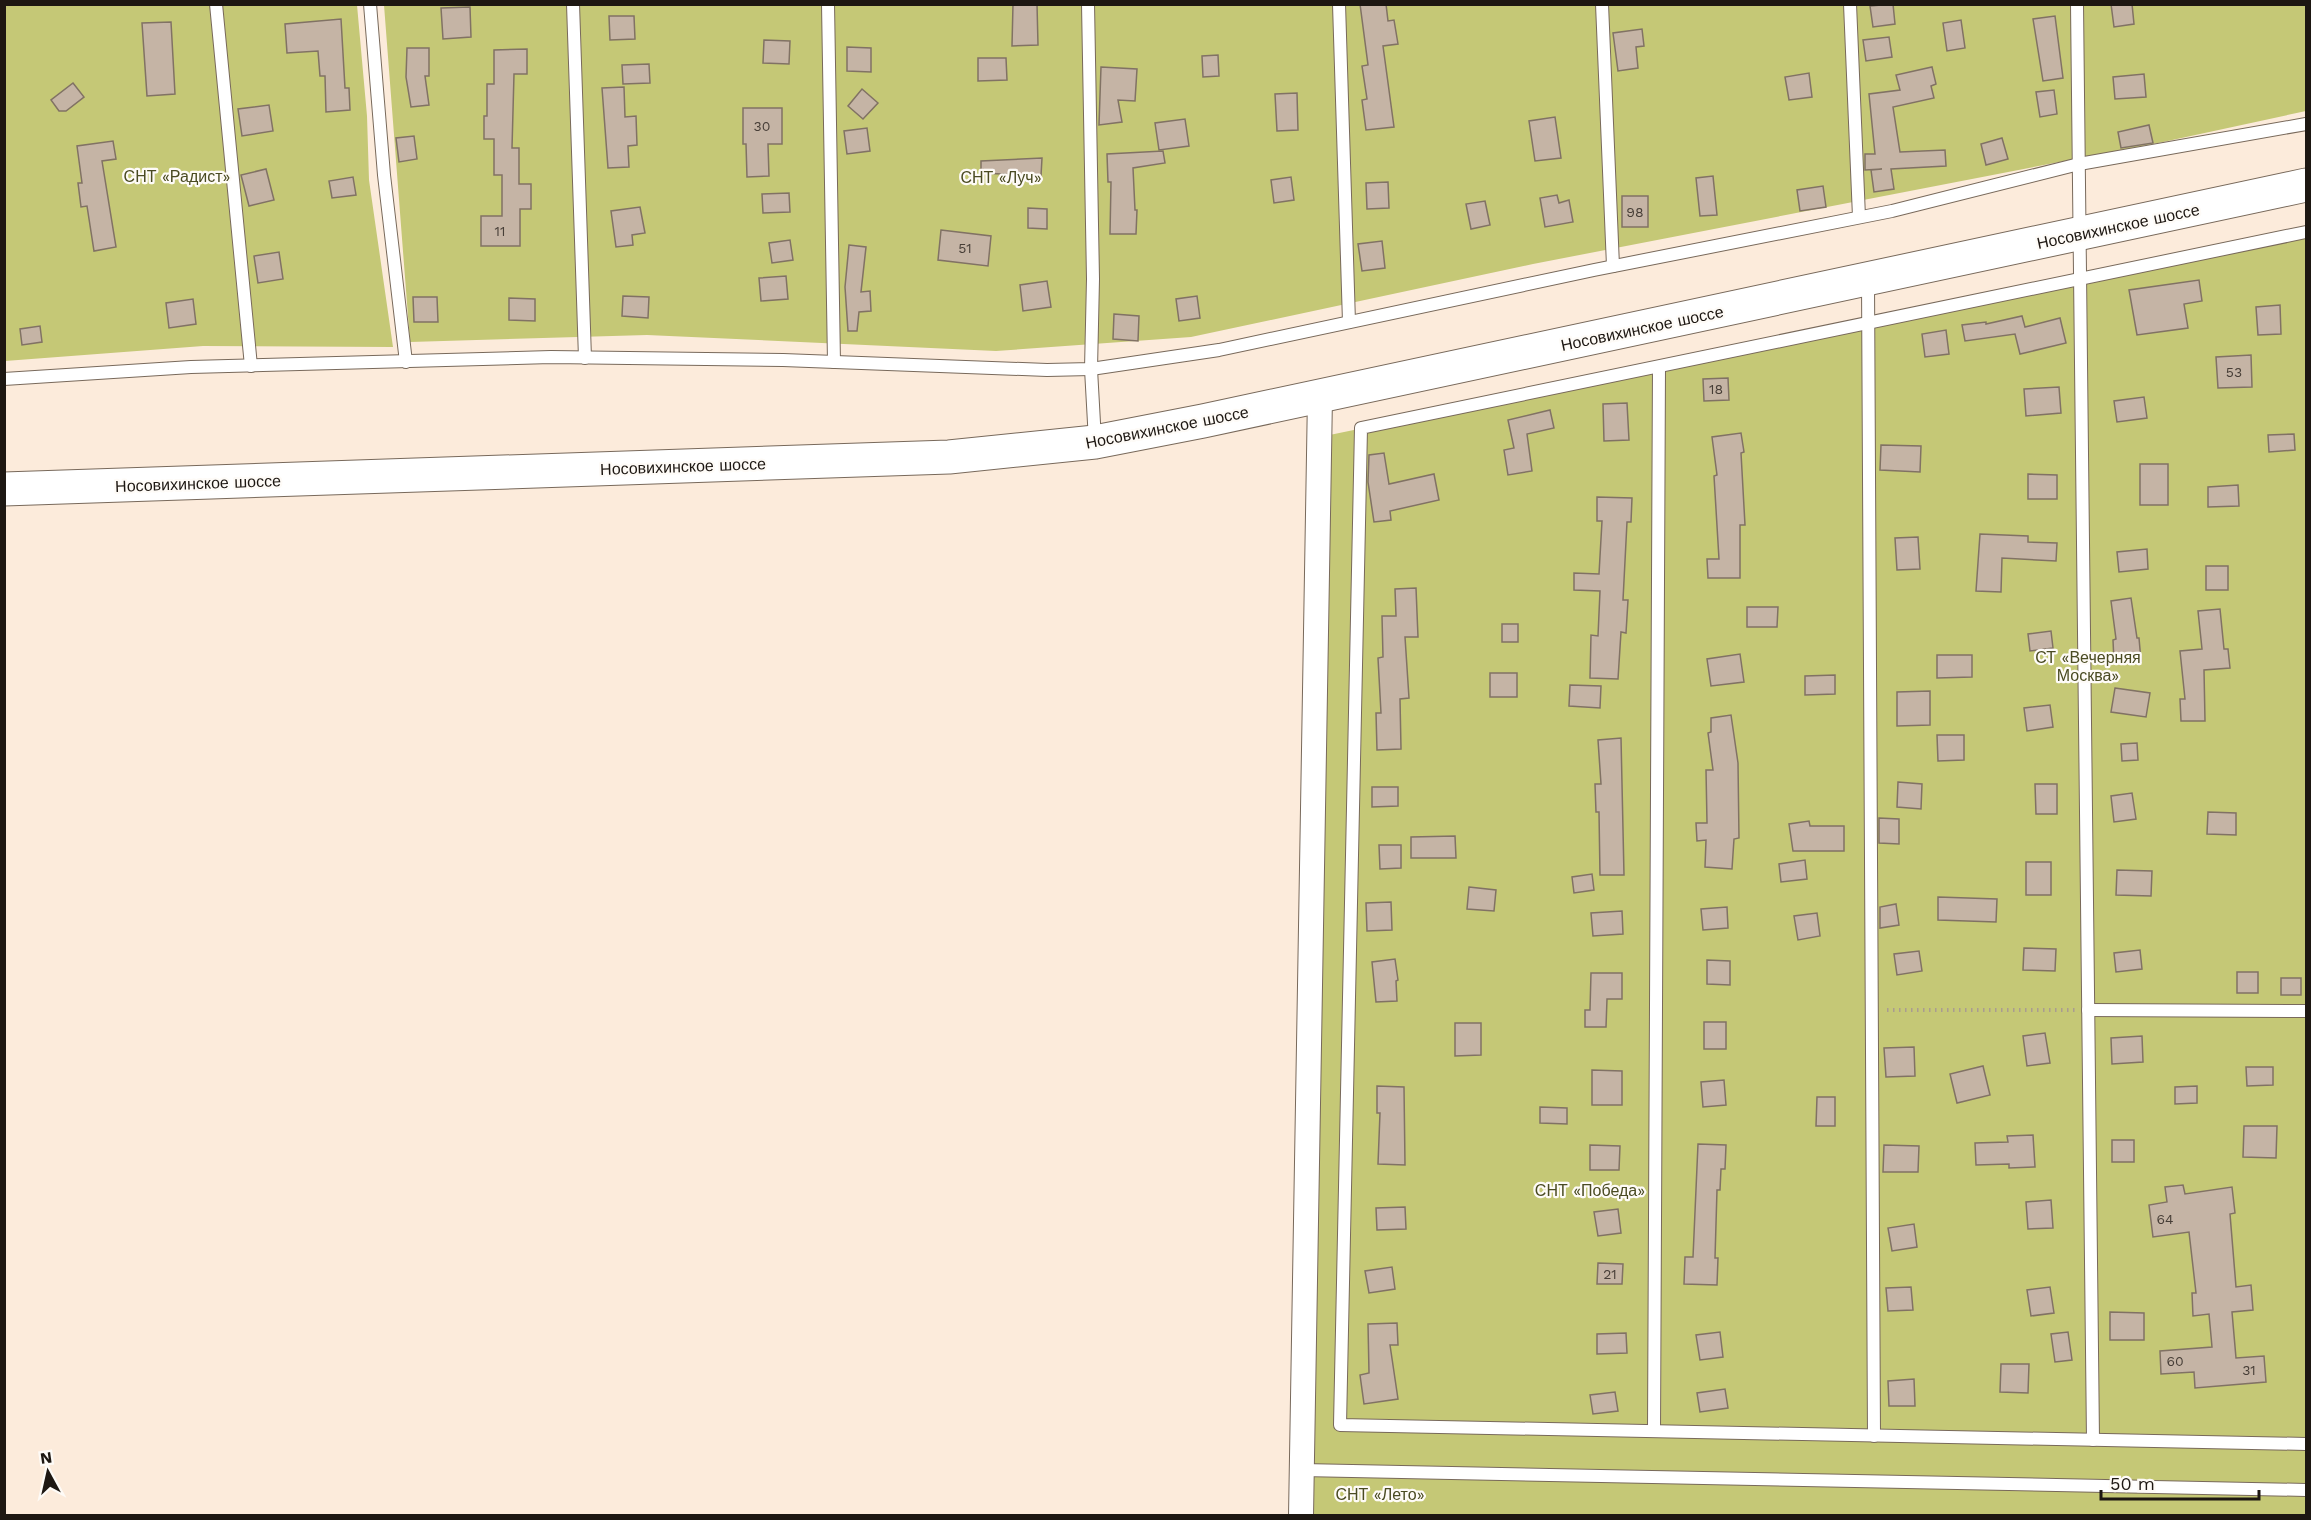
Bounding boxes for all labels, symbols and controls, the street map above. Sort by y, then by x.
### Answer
house number: 30 [754,118,770,134]
park label: СНТ «Радист» [124,167,230,186]
park label: СНТ «Луч» [960,168,1042,187]
street label: Носовихинское шоссе [2035,200,2201,253]
house number: 98 [1626,204,1644,220]
house number: 11 [495,223,505,239]
house number: 51 [958,240,972,256]
street label: Носовихинское шоссе [1559,302,1725,355]
house number: 53 [2226,364,2242,380]
house number: 18 [1709,381,1723,397]
street label: Носовихинское шоссе [1084,402,1250,453]
street label: Носовихинское шоссе [600,454,766,479]
street label: Носовихинское шоссе [115,471,281,496]
park label: СТ «Вечерняя Москва» [2035,648,2141,685]
park label: СНТ «Победа» [1535,1181,1645,1200]
house number: 64 [2156,1211,2174,1227]
house number: 21 [1603,1266,1617,1282]
house number: 60 [2166,1353,2184,1369]
house number: 31 [2242,1362,2256,1378]
north arrow [18,1442,78,1502]
text: N [39,1447,53,1468]
scale bar [2101,1463,2258,1501]
text: 50 m [2110,1473,2155,1494]
park label: СНТ «Лето» [1335,1485,1425,1504]

